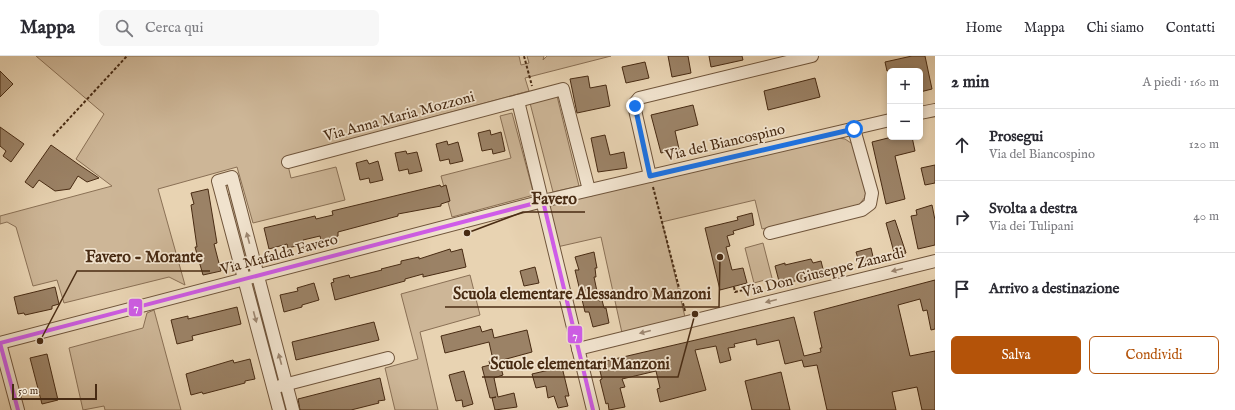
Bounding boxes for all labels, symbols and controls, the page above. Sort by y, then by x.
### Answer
search box [99,10,379,46]
text: Mappa [20,16,75,40]
icon: search [113,17,135,39]
text: Cerca qui [145,18,203,37]
text: Home [966,19,1002,37]
text: Mappa [1024,19,1065,37]
text: Chi siamo [1087,19,1144,37]
text: Contatti [1166,19,1215,37]
map controls [887,68,923,140]
button: + [887,68,923,104]
text: 2 min [951,72,989,93]
text: A piedi · 160 m [1142,74,1219,91]
street label: Via Anna Maria Mozzoni [321,87,477,146]
route end [626,97,644,115]
button: − [887,104,923,140]
street label: Via del Biancospino [662,119,787,166]
route start [845,120,863,138]
text: Prosegui [989,127,1043,146]
icon: ahead [951,134,973,156]
text: 120 m [1189,136,1219,153]
text: Via del Biancospino [989,146,1095,163]
callout: Favero [523,184,585,212]
text: Favero [531,190,577,210]
text: Svolta a destra [989,199,1077,218]
icon: right [951,206,973,228]
text: 40 m [1193,208,1219,225]
text: Via dei Tulipani [989,218,1074,235]
street label: Via Mafalda Favero [217,230,340,280]
one-way arrow [245,232,251,244]
callout: Favero - Morante [77,243,210,271]
street label: Via Don Giuseppe Zanardi [739,243,906,302]
text: Favero - Morante [85,248,203,268]
one-way arrow [891,267,903,273]
icon: arrive [951,278,973,300]
callout: Scuola elementare Alessandro Manzoni [445,279,719,307]
text: Arrivo a destinazione [989,279,1119,298]
text: Scuola elementare Alessandro Manzoni [453,285,712,305]
line badge: 7 [128,298,143,317]
one-way arrow [765,298,777,304]
text: 7 [133,301,139,315]
one-way arrow [252,311,258,323]
line badge: 7 [567,325,583,344]
text: 7 [572,329,578,343]
one-way arrow [639,330,651,336]
button: Salva [951,336,1081,374]
button: Condividi [1089,336,1219,374]
callout: Scuole elementari Manzoni [482,349,678,377]
one-way arrow [277,352,283,364]
text: Scuole elementari Manzoni [490,355,670,375]
scale bar [12,382,97,401]
text: 50 m [18,384,38,398]

